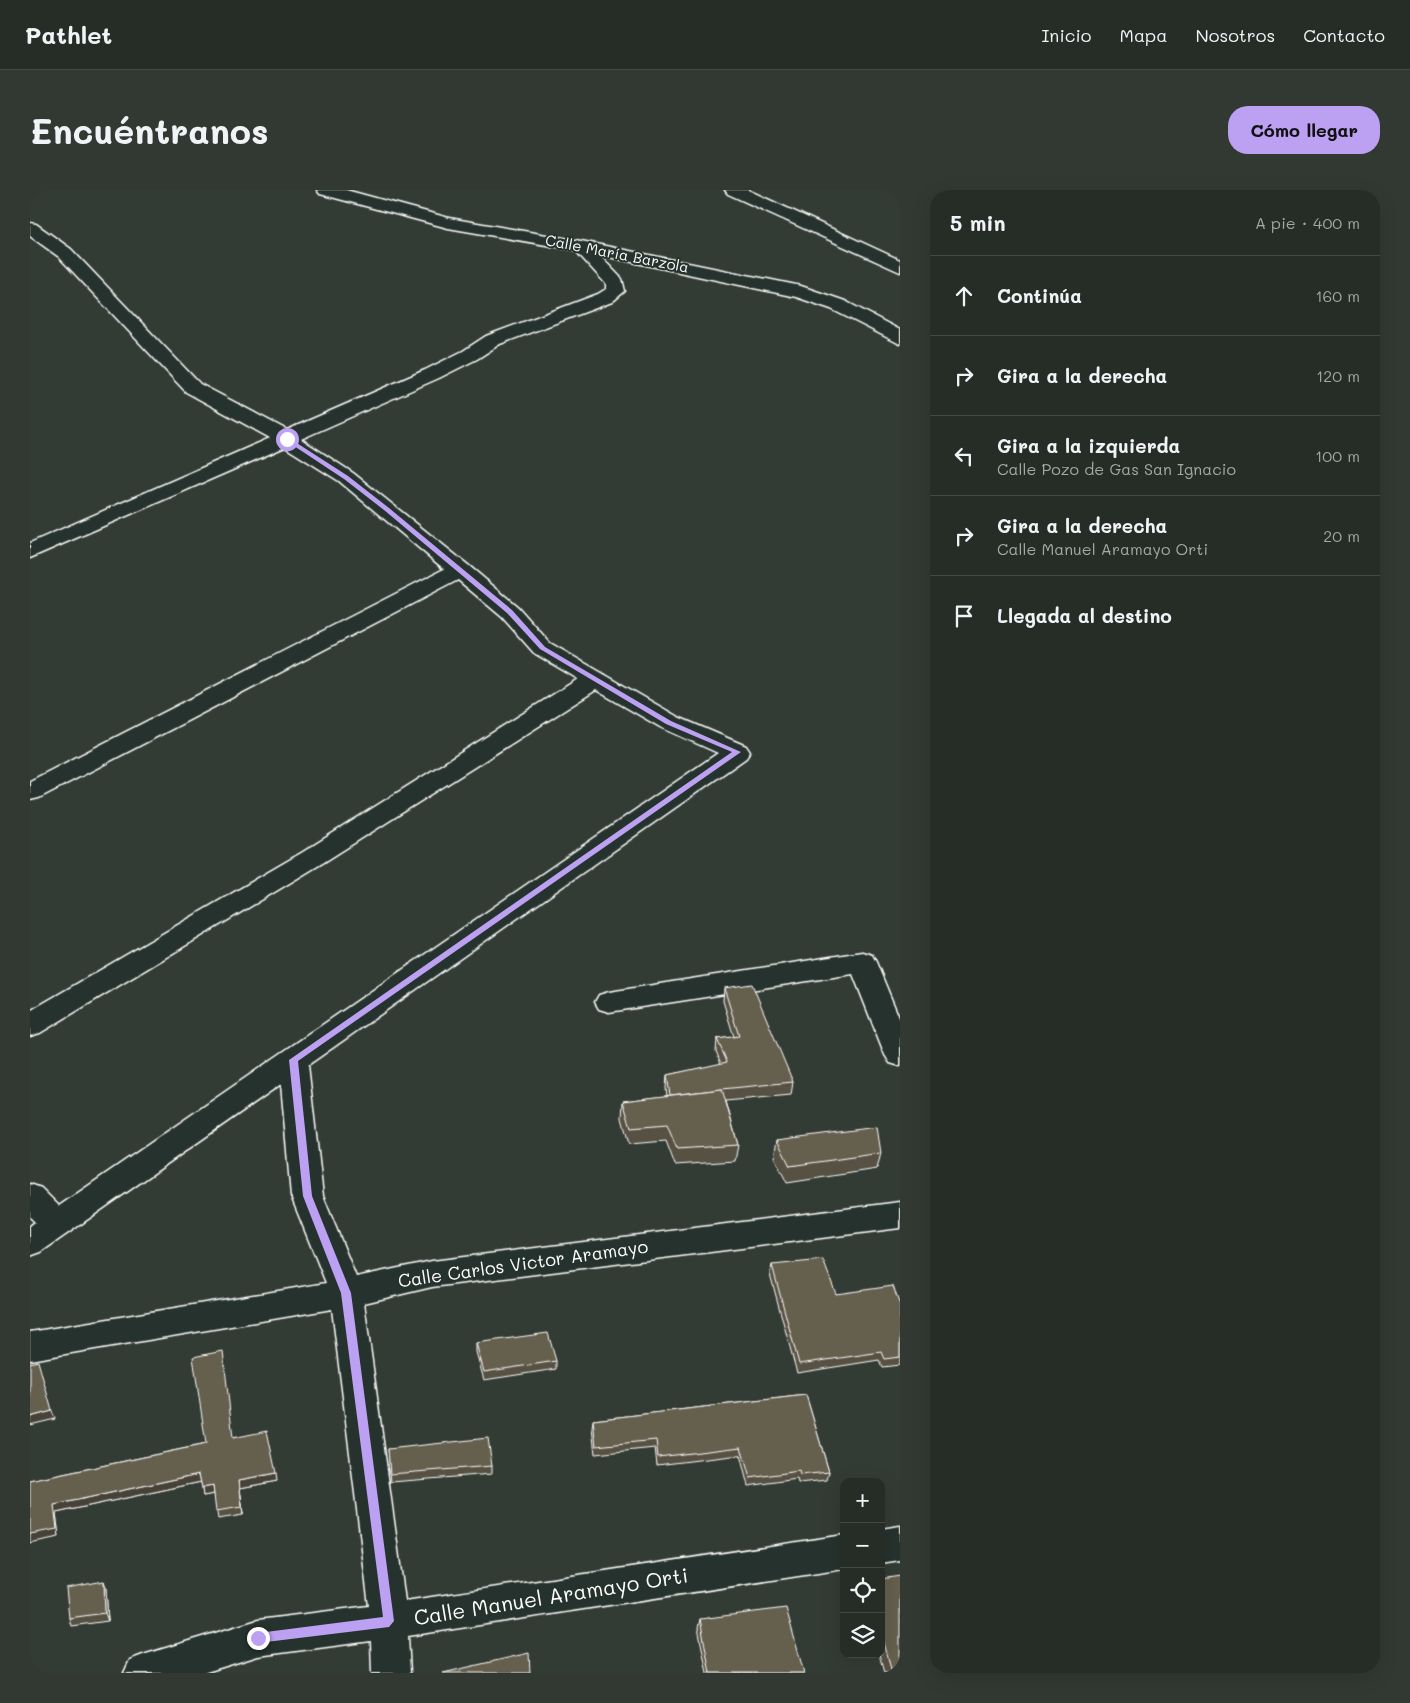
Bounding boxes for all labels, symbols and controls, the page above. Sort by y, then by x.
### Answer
text: Pathlet [25,19,112,50]
text: Inicio [1041,23,1092,47]
text: Mapa [1120,23,1167,47]
text: Nosotros [1195,23,1275,47]
text: Contacto [1303,23,1385,47]
button: Cómo llegar [1228,106,1380,154]
text: Encuéntranos [30,107,269,153]
text: 5 min [950,209,1006,236]
text: A pie · 400 m [1255,212,1360,233]
street label: Calle María Barzola [544,229,691,277]
icon: ahead [950,282,978,310]
text: Continúa [997,283,1082,308]
text: 160 m [1315,285,1360,306]
icon: right [950,362,978,390]
text: Gira a la derecha [997,363,1167,388]
text: 120 m [1316,365,1360,386]
route start [276,428,299,451]
text: Gira a la izquierda [997,433,1180,458]
icon: left [950,442,978,470]
text: 100 m [1315,445,1360,466]
text: Calle Pozo de Gas San Ignacio [997,458,1236,479]
text: Gira a la derecha [997,513,1167,538]
icon: right [950,522,978,550]
text: 20 m [1323,525,1360,546]
text: Calle Manuel Aramayo Orti [997,538,1208,559]
icon: arrive [950,602,978,630]
text: Llegada al destino [997,603,1172,628]
street label: Calle Carlos Victor Aramayo [396,1234,650,1292]
map controls [840,1478,885,1658]
button: + [840,1478,885,1523]
button: − [840,1523,885,1568]
street label: Calle Manuel Aramayo Orti [412,1561,690,1631]
button: locate [840,1568,885,1613]
button: layers [840,1613,885,1658]
route end [247,1627,270,1650]

